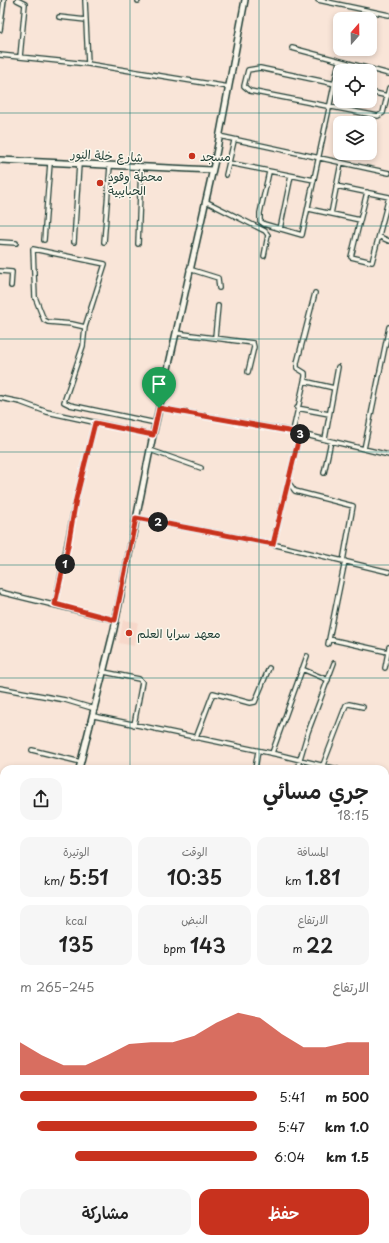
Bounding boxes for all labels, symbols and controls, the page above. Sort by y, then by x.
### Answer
north arrow [333,12,377,56]
map controls [333,12,377,160]
button: locate [333,64,377,108]
button: layers [333,116,377,160]
street label: شارع خلة النور [70,144,143,167]
place label: مسجد [200,147,231,165]
marker: مسجد [187,151,197,161]
place label: محطة وقود الحبايبية [108,167,163,199]
marker: محطة وقود الحبايبية [95,178,105,188]
pin [142,367,176,408]
icon: arrive [148,373,170,395]
pin: 3 [290,424,310,444]
text: 3 [296,425,304,442]
pin: 2 [148,512,168,532]
text: 2 [154,513,162,530]
pin: 1 [55,554,75,574]
text: 1 [62,555,68,572]
place label: معهد سرايا العلم [137,624,221,643]
marker: معهد سرايا العلم [124,628,134,638]
text: جري مسائي [263,773,369,806]
button: share [20,778,62,820]
text: 18:15 [337,805,369,824]
text: الوتيرة [63,843,89,860]
text: الوقت [182,843,207,860]
text: المسافة [297,843,329,860]
text: 5:51 [68,862,109,892]
text: 10:35 [167,862,222,892]
text: 1.81 [305,862,341,892]
text: /km [44,872,68,889]
text: km [285,872,305,889]
text: النبض [181,911,208,928]
text: الارتفاع [297,911,328,928]
text: kcal [65,912,87,929]
text: 135 [59,929,94,959]
text: 143 [190,930,226,960]
text: 22 [306,930,333,960]
text: bpm [163,940,190,957]
text: m [292,940,306,957]
text: 245–265 m [20,977,94,996]
text: الارتفاع [333,977,369,996]
text: 5:41 [279,1087,305,1106]
text: 500 m [325,1087,369,1106]
text: 5:47 [278,1117,305,1136]
text: 1.0 km [325,1117,369,1136]
text: 6:04 [274,1147,305,1166]
text: 1.5 km [326,1147,369,1166]
button: مشاركة [20,1189,191,1235]
button: حفظ [199,1189,369,1235]

